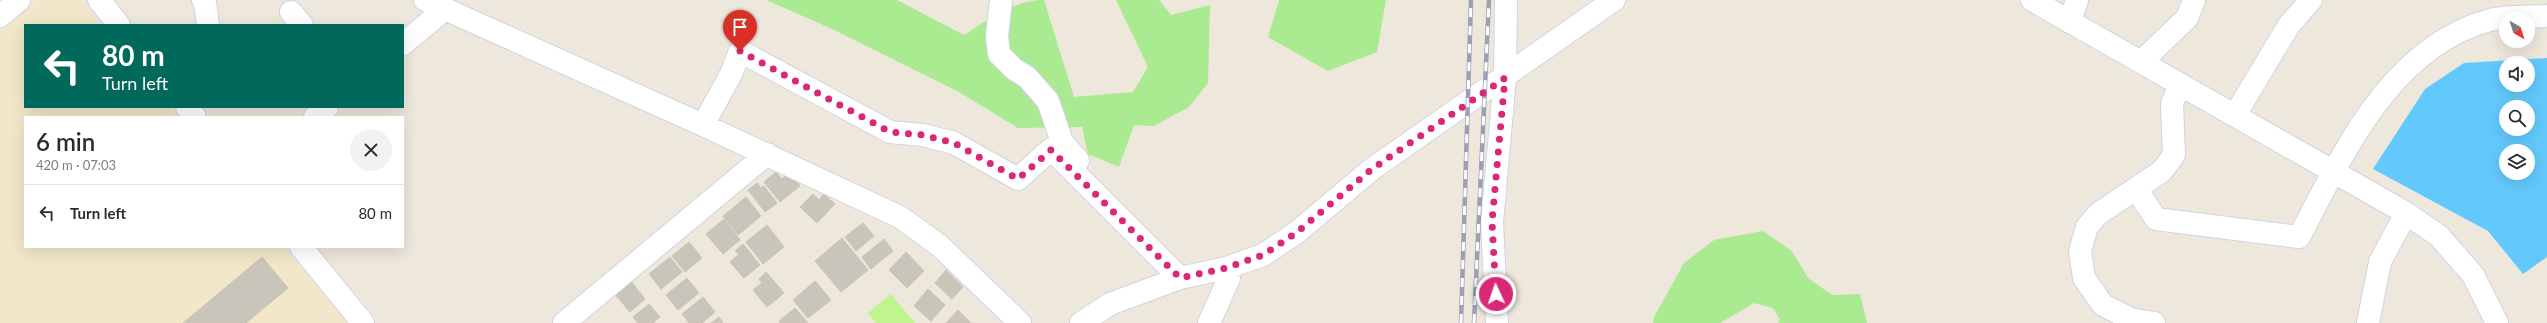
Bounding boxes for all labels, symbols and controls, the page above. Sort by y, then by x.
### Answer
pin [723,10,757,51]
north arrow [2499,12,2535,48]
map controls [2499,12,2535,180]
icon: arrive [729,16,751,38]
text: 80 m [102,38,165,72]
icon: left [36,40,88,92]
button: sound [2499,56,2535,92]
text: Turn left [102,72,168,94]
button: search [2499,100,2535,136]
text: 6 min [36,127,95,156]
button: close [350,129,392,171]
button: layers [2499,144,2535,180]
text: 420 m · 07:03 [36,157,116,173]
icon: left [36,202,58,224]
text: Turn left [70,204,126,222]
text: 80 m [358,204,392,222]
position arrow [1475,273,1517,315]

